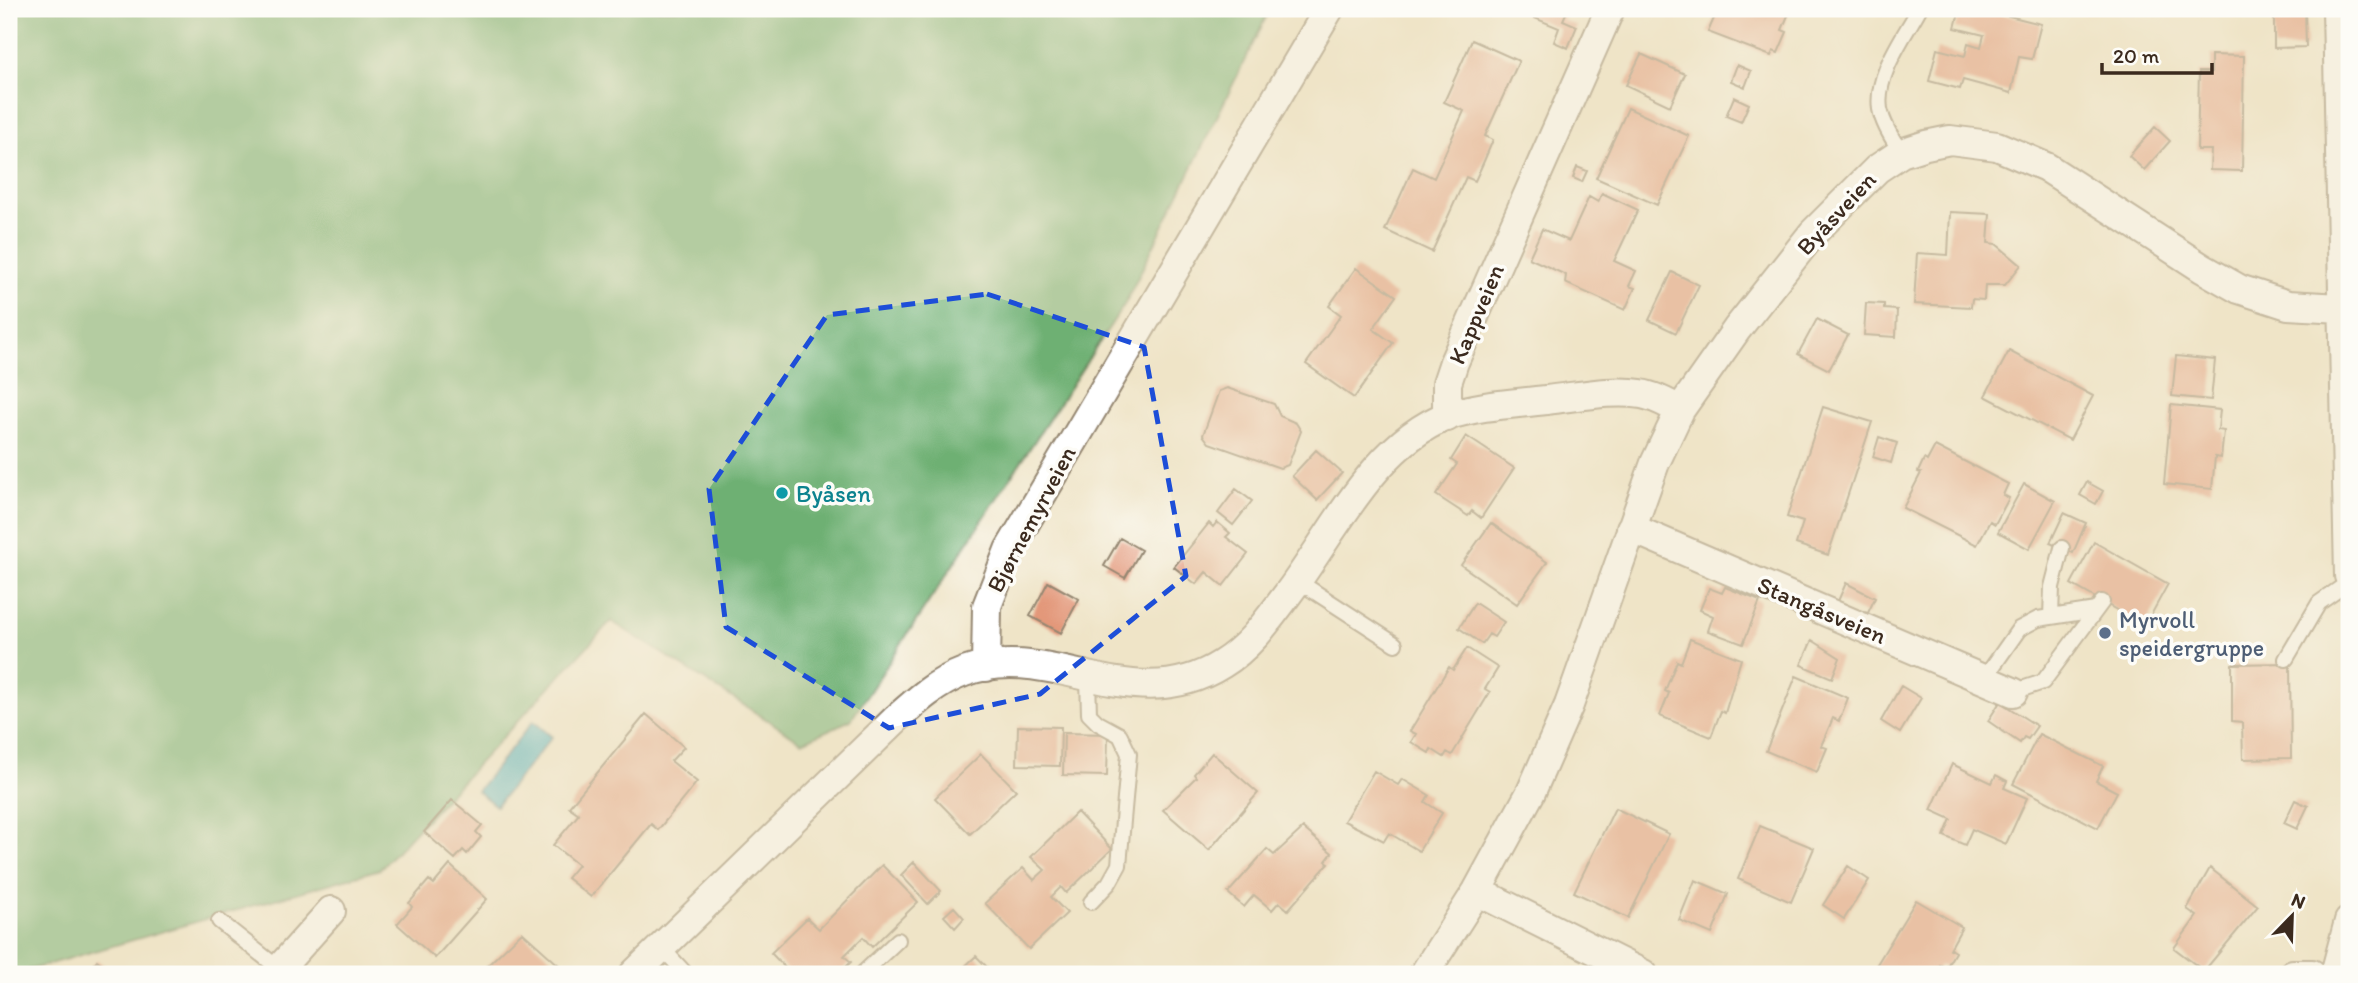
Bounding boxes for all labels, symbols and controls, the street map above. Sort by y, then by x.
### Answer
scale bar [2102,32,2213,76]
text: 20 m [2113,43,2160,68]
street label: Byåsveien [1790,165,1882,261]
street label: Kappveien [1442,259,1510,368]
street label: Bjørnemyrveien [980,441,1082,597]
place label: Byåsen [796,479,871,508]
marker: Byåsen [774,485,790,501]
street label: Stangåsveien [1753,570,1891,650]
place label: Myrvoll speidergruppe [2119,605,2264,662]
marker: Myrvoll speidergruppe [2097,625,2113,641]
north arrow [2256,881,2326,951]
text: N [2288,888,2309,914]

